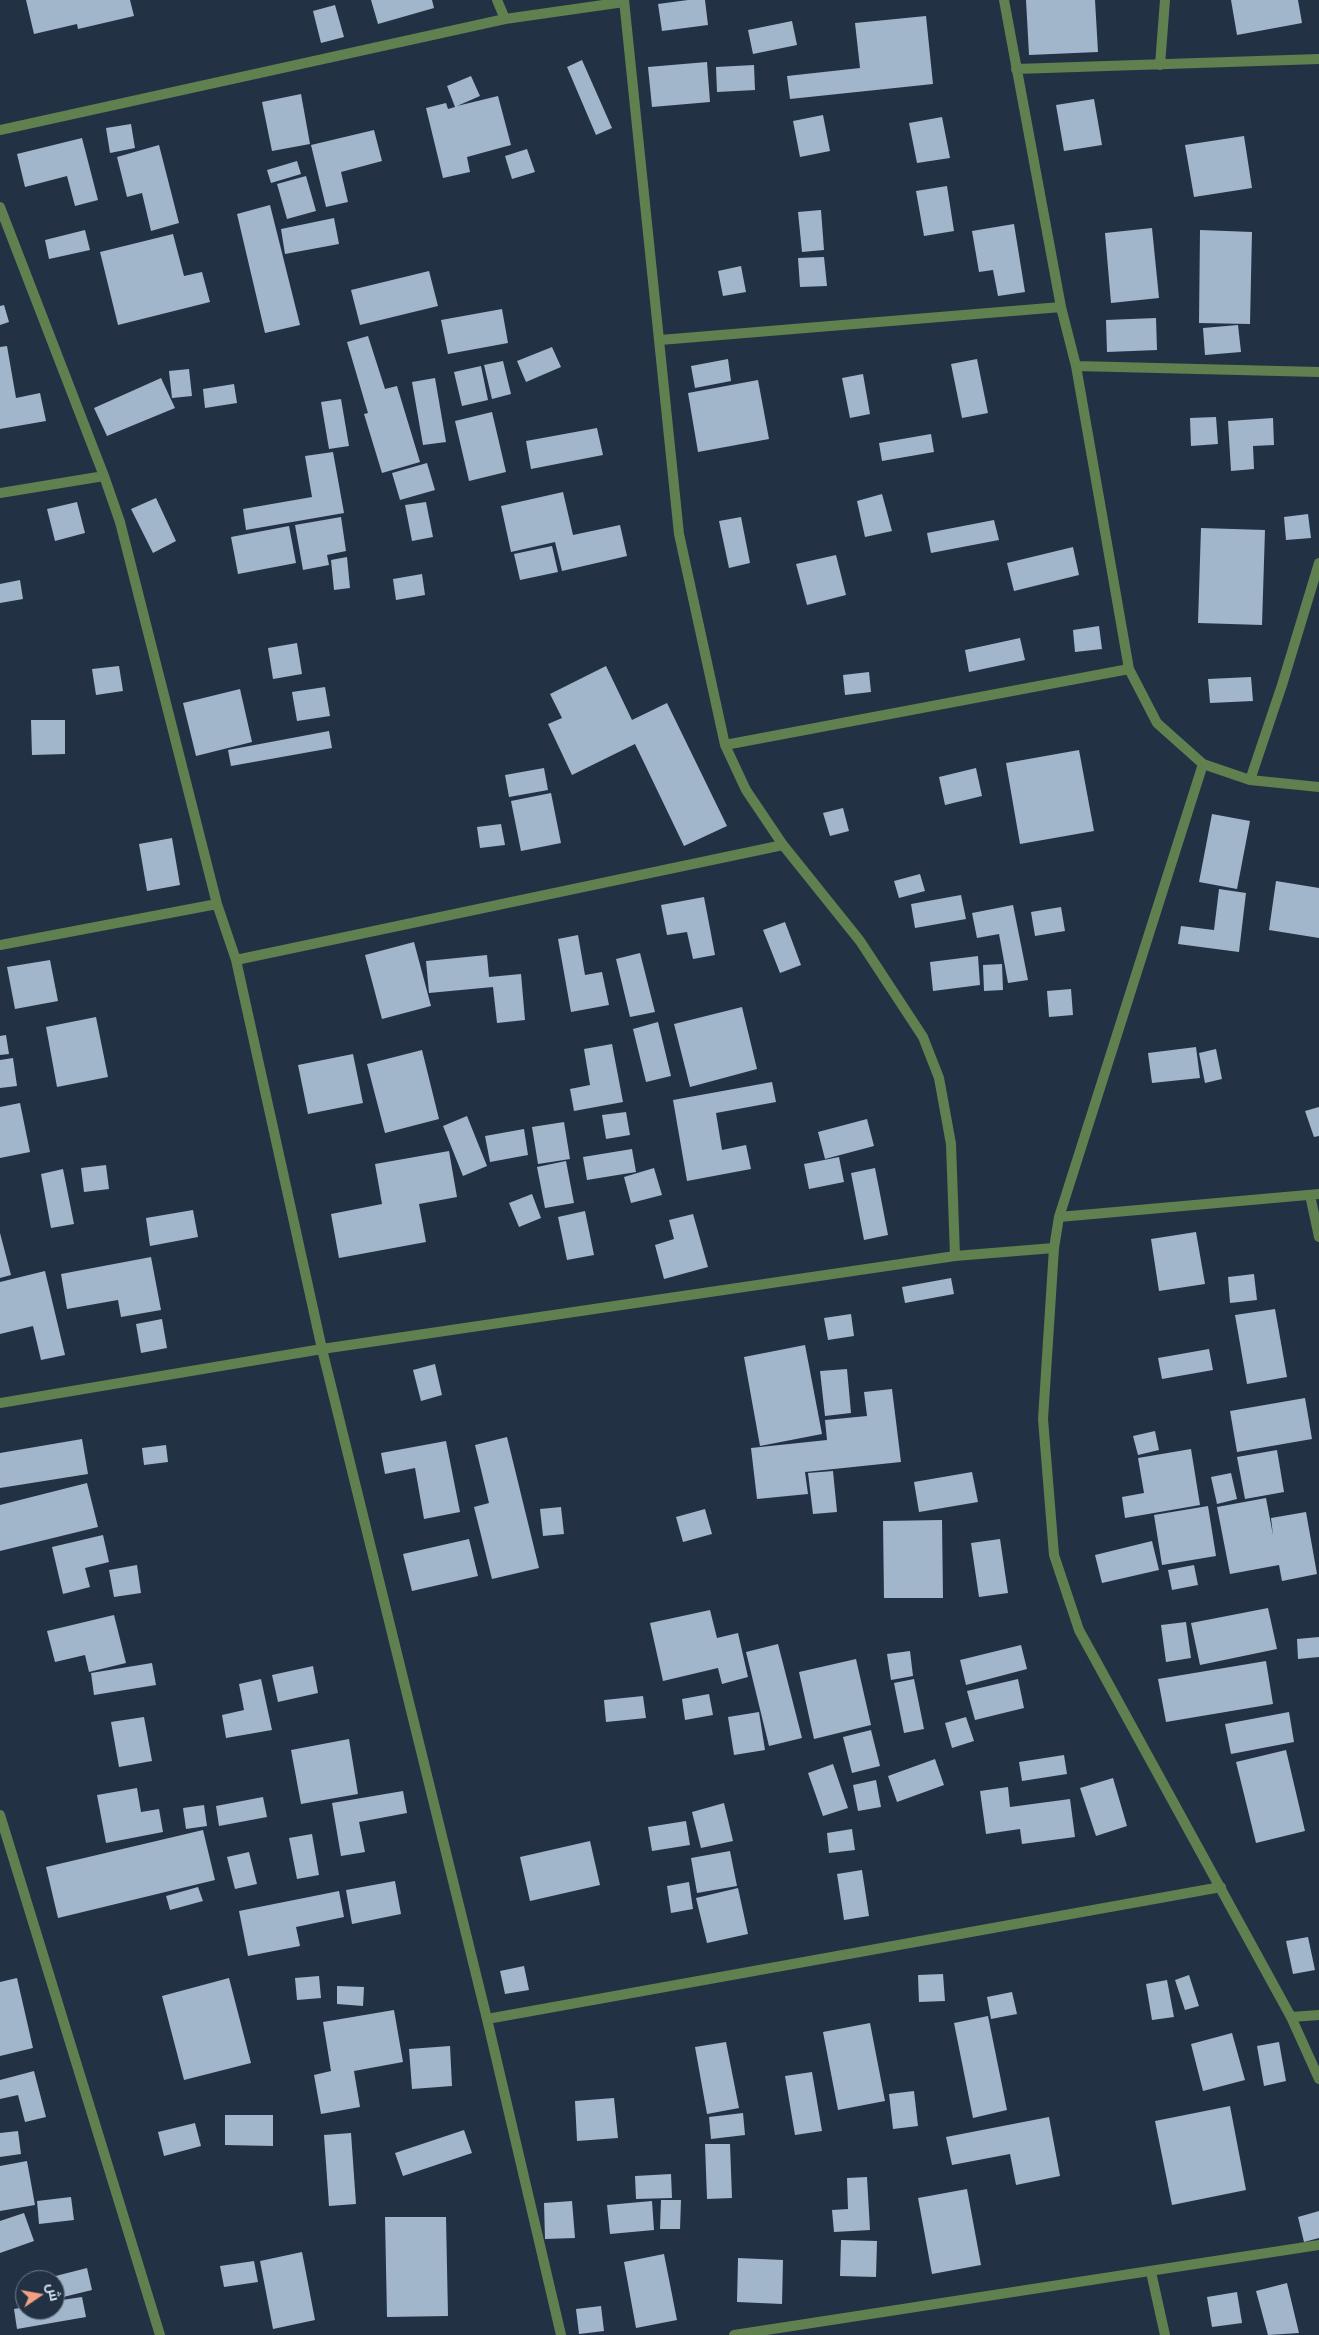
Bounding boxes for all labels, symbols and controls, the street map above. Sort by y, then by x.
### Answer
north arrow [15,2270,65,2320]
text: ش [43,2281,64,2303]

